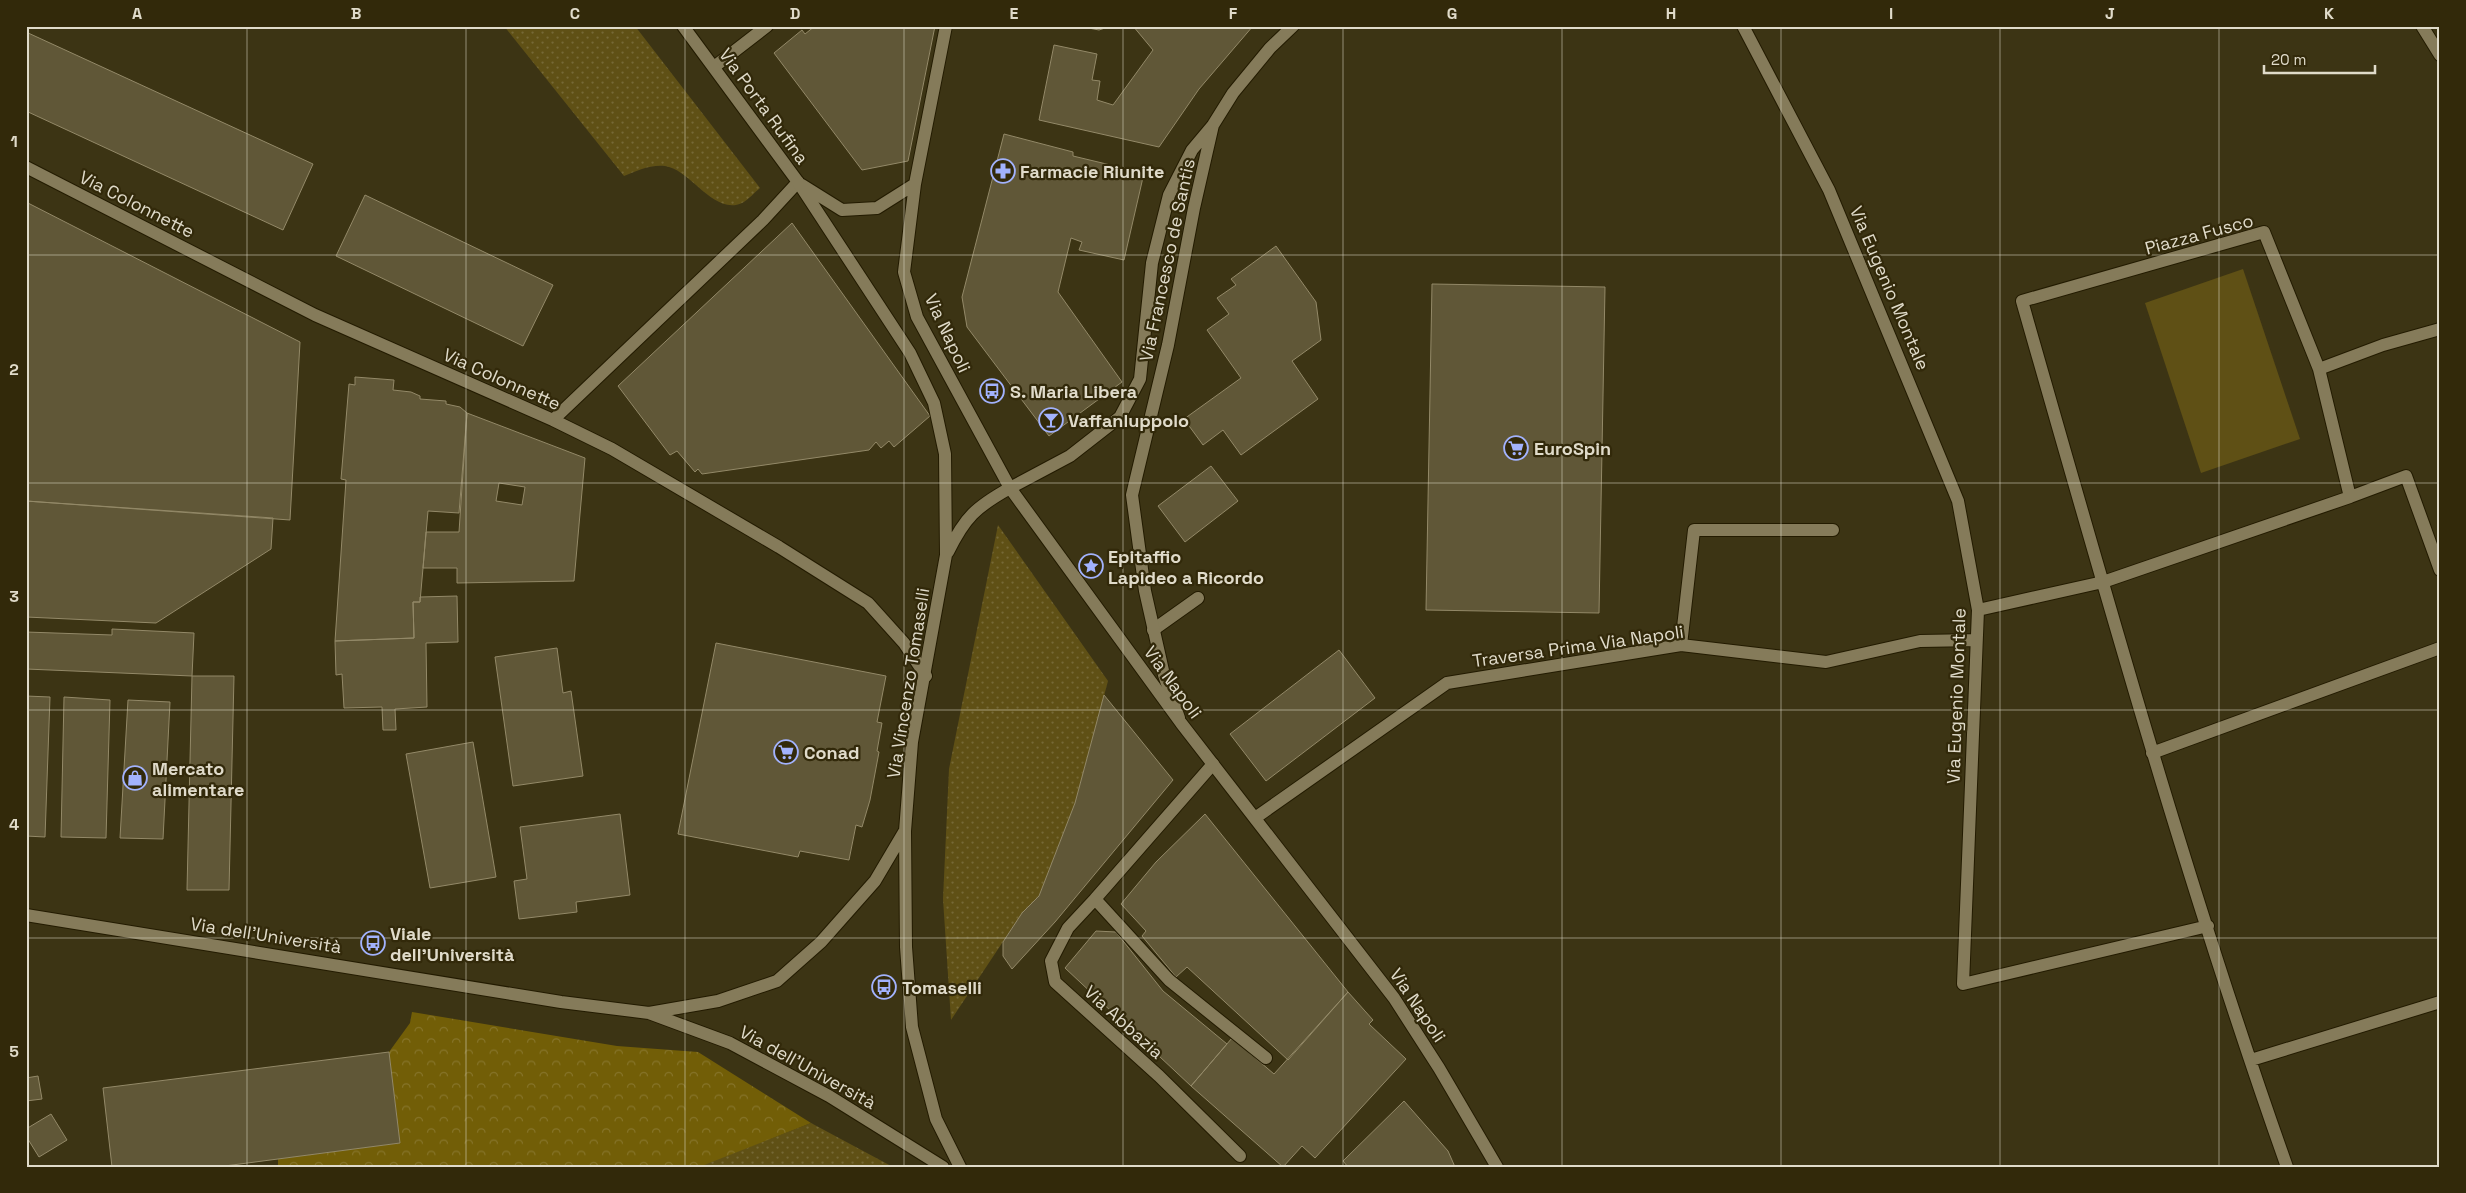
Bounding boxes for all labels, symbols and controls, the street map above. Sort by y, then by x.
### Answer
text: A [132,3,142,24]
text: B [351,3,361,24]
text: C [570,3,580,24]
text: D [790,3,800,24]
text: E [1010,3,1019,24]
text: F [1229,3,1238,24]
text: G [1447,3,1457,24]
text: H [1666,3,1676,24]
text: I [1889,3,1893,24]
text: J [2105,3,2115,24]
text: K [2324,3,2334,24]
scale bar [2264,42,2375,74]
street label: Via Porta Rufina [714,43,814,169]
text: 20 m [2271,50,2306,69]
text: 1 [10,131,18,152]
street label: Via Francesco de Santis [1134,156,1200,364]
pharmacy icon: Farmacie Riunite [990,158,1016,184]
place label: Farmacie Riunite [1020,160,1164,183]
street label: Via Colonnette [76,165,198,243]
street label: Via Eugenio Montale [1845,202,1935,374]
street label: Piazza Fusco [2142,208,2256,260]
street label: Via Napoli [920,290,976,376]
street label: Via Colonnette [440,343,564,415]
text: 2 [9,359,19,380]
bus stop icon: S. Maria Libera [979,378,1005,404]
place label: S. Maria Libera [1010,380,1138,403]
bar icon: Vaffanluppolo [1038,407,1064,433]
place label: Vaffanluppolo [1068,409,1189,432]
supermarket icon: EuroSpin [1503,435,1529,461]
place label: EuroSpin [1534,437,1611,460]
place label: Epitaffio Lapideo a Ricordo [1108,545,1264,589]
place icon: Epitaffio Lapideo a Ricordo [1078,553,1104,579]
text: 3 [9,586,19,607]
street label: Via Vincenzo Tomaselli [882,586,934,780]
street label: Via Eugenio Montale [1941,608,1971,784]
street label: Traversa Prima Via Napoli [1471,620,1685,672]
street label: Via Napoli [1139,641,1207,723]
supermarket icon: Conad [773,739,799,765]
place label: Conad [804,741,859,764]
place label: Mercato alimentare [152,757,244,801]
shop icon: Mercato alimentare [122,765,148,791]
text: 4 [9,814,19,835]
street label: Via dell'Università [189,912,343,958]
place label: Viale dell'Università [390,922,515,966]
bus stop icon: Viale dell'Università [360,930,386,956]
street label: Via Napoli [1385,964,1451,1046]
bus stop icon: Tomaselli [871,974,897,1000]
place label: Tomaselli [902,976,982,999]
street label: Via Abbazia [1079,980,1169,1064]
street label: Via dell'Università [736,1020,880,1114]
text: 5 [9,1041,19,1062]

